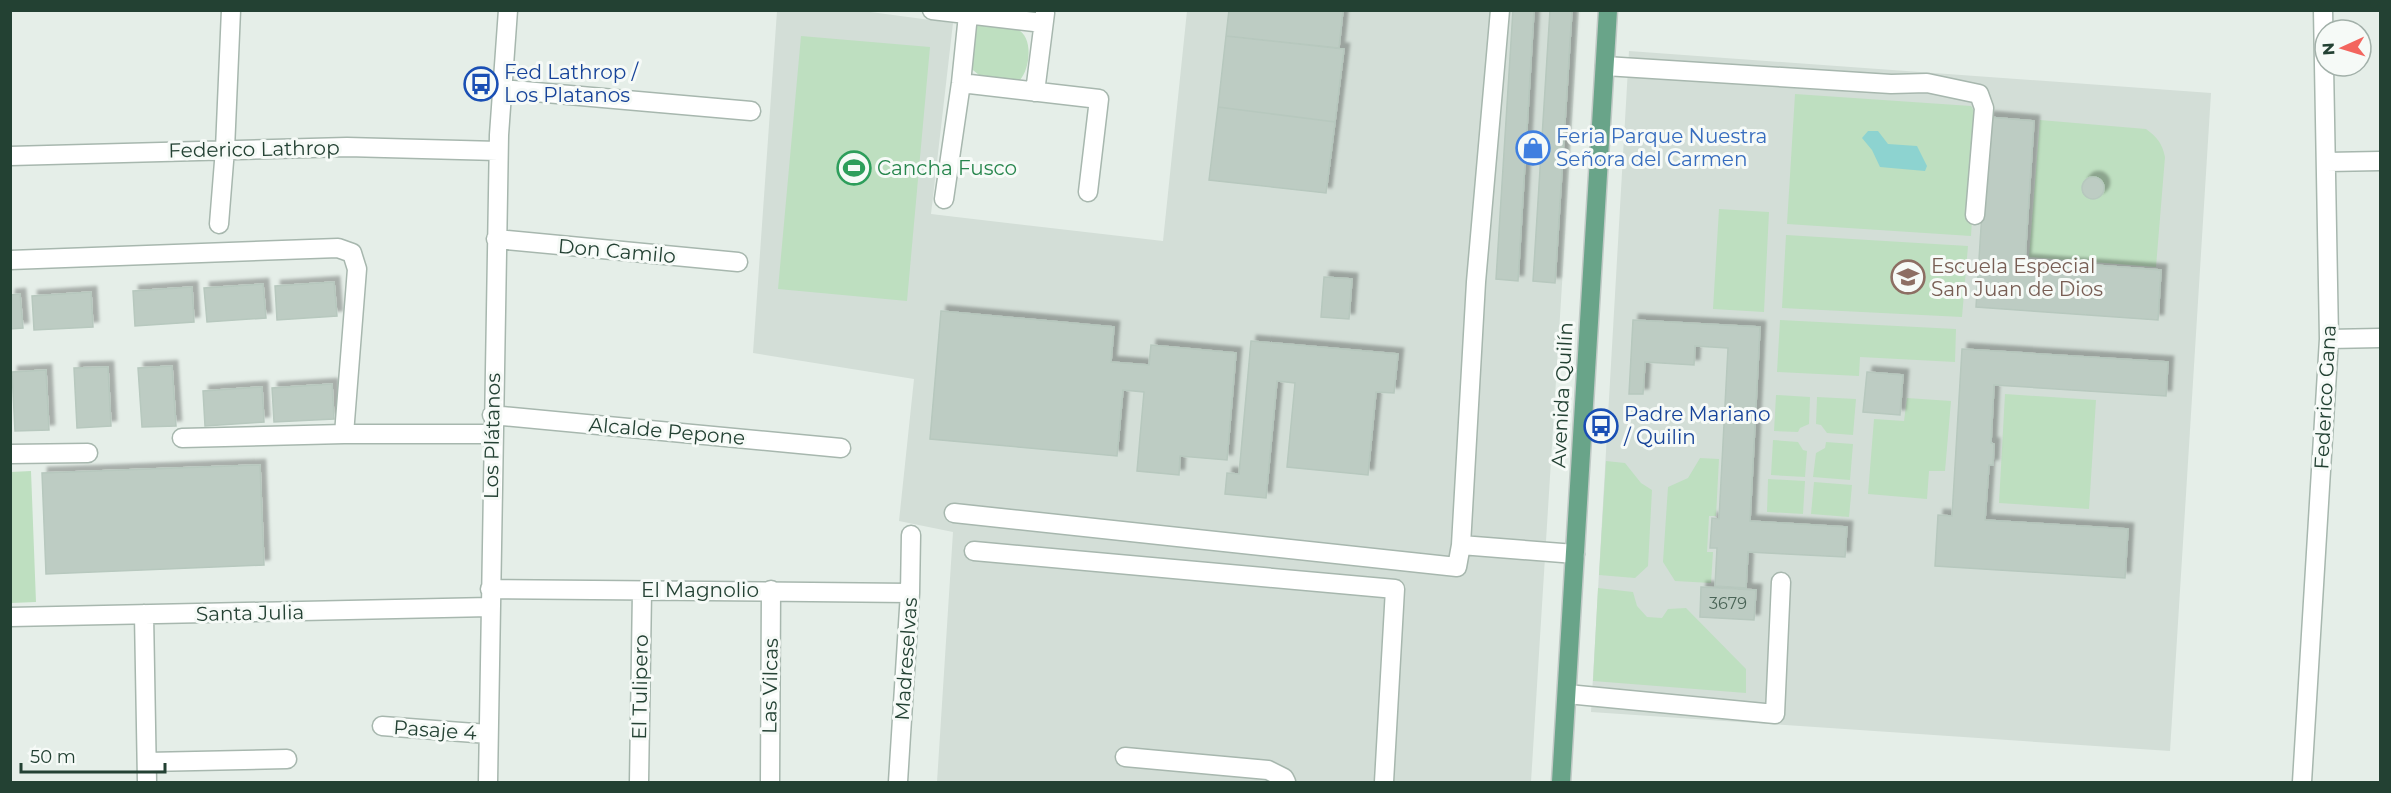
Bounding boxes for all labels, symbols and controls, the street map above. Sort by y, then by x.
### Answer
north arrow [2313,18,2373,78]
text: N [2319,42,2338,56]
place label: Fed Lathrop / Los Platanos [504,60,640,107]
bus stop icon: Fed Lathrop / Los Platanos [463,66,499,102]
place label: Feria Parque Nuestra Señora del Carmen [1556,124,1767,171]
shop icon: Feria Parque Nuestra Señora del Carmen [1515,130,1551,166]
street label: Federico Lathrop [168,136,340,162]
sports icon: Cancha Fusco [836,150,872,186]
place label: Cancha Fusco [877,156,1017,180]
street label: Don Camilo [557,234,677,268]
place label: Escuela Especial San Juan de Dios [1931,254,2103,301]
school or university icon: Escuela Especial San Juan de Dios [1890,259,1926,295]
street label: Avenida Quilín [1546,322,1578,468]
street label: Federico Gana [2309,324,2341,470]
street label: Los Plátanos [479,373,505,499]
place label: Padre Mariano / Quilin [1623,402,1771,449]
bus stop icon: Padre Mariano / Quilin [1583,408,1619,444]
street label: Alcalde Pepone [588,412,746,450]
street label: El Magnolio [641,578,759,602]
house number: 3679 [1709,594,1747,613]
street label: Madreselvas [890,596,922,721]
street label: Santa Julia [196,600,304,626]
street label: El Tulipero [627,634,653,740]
street label: Las Vilcas [757,638,783,734]
street label: Pasaje 4 [393,715,477,745]
scale bar [21,736,165,774]
text: 50 m [30,746,76,768]

